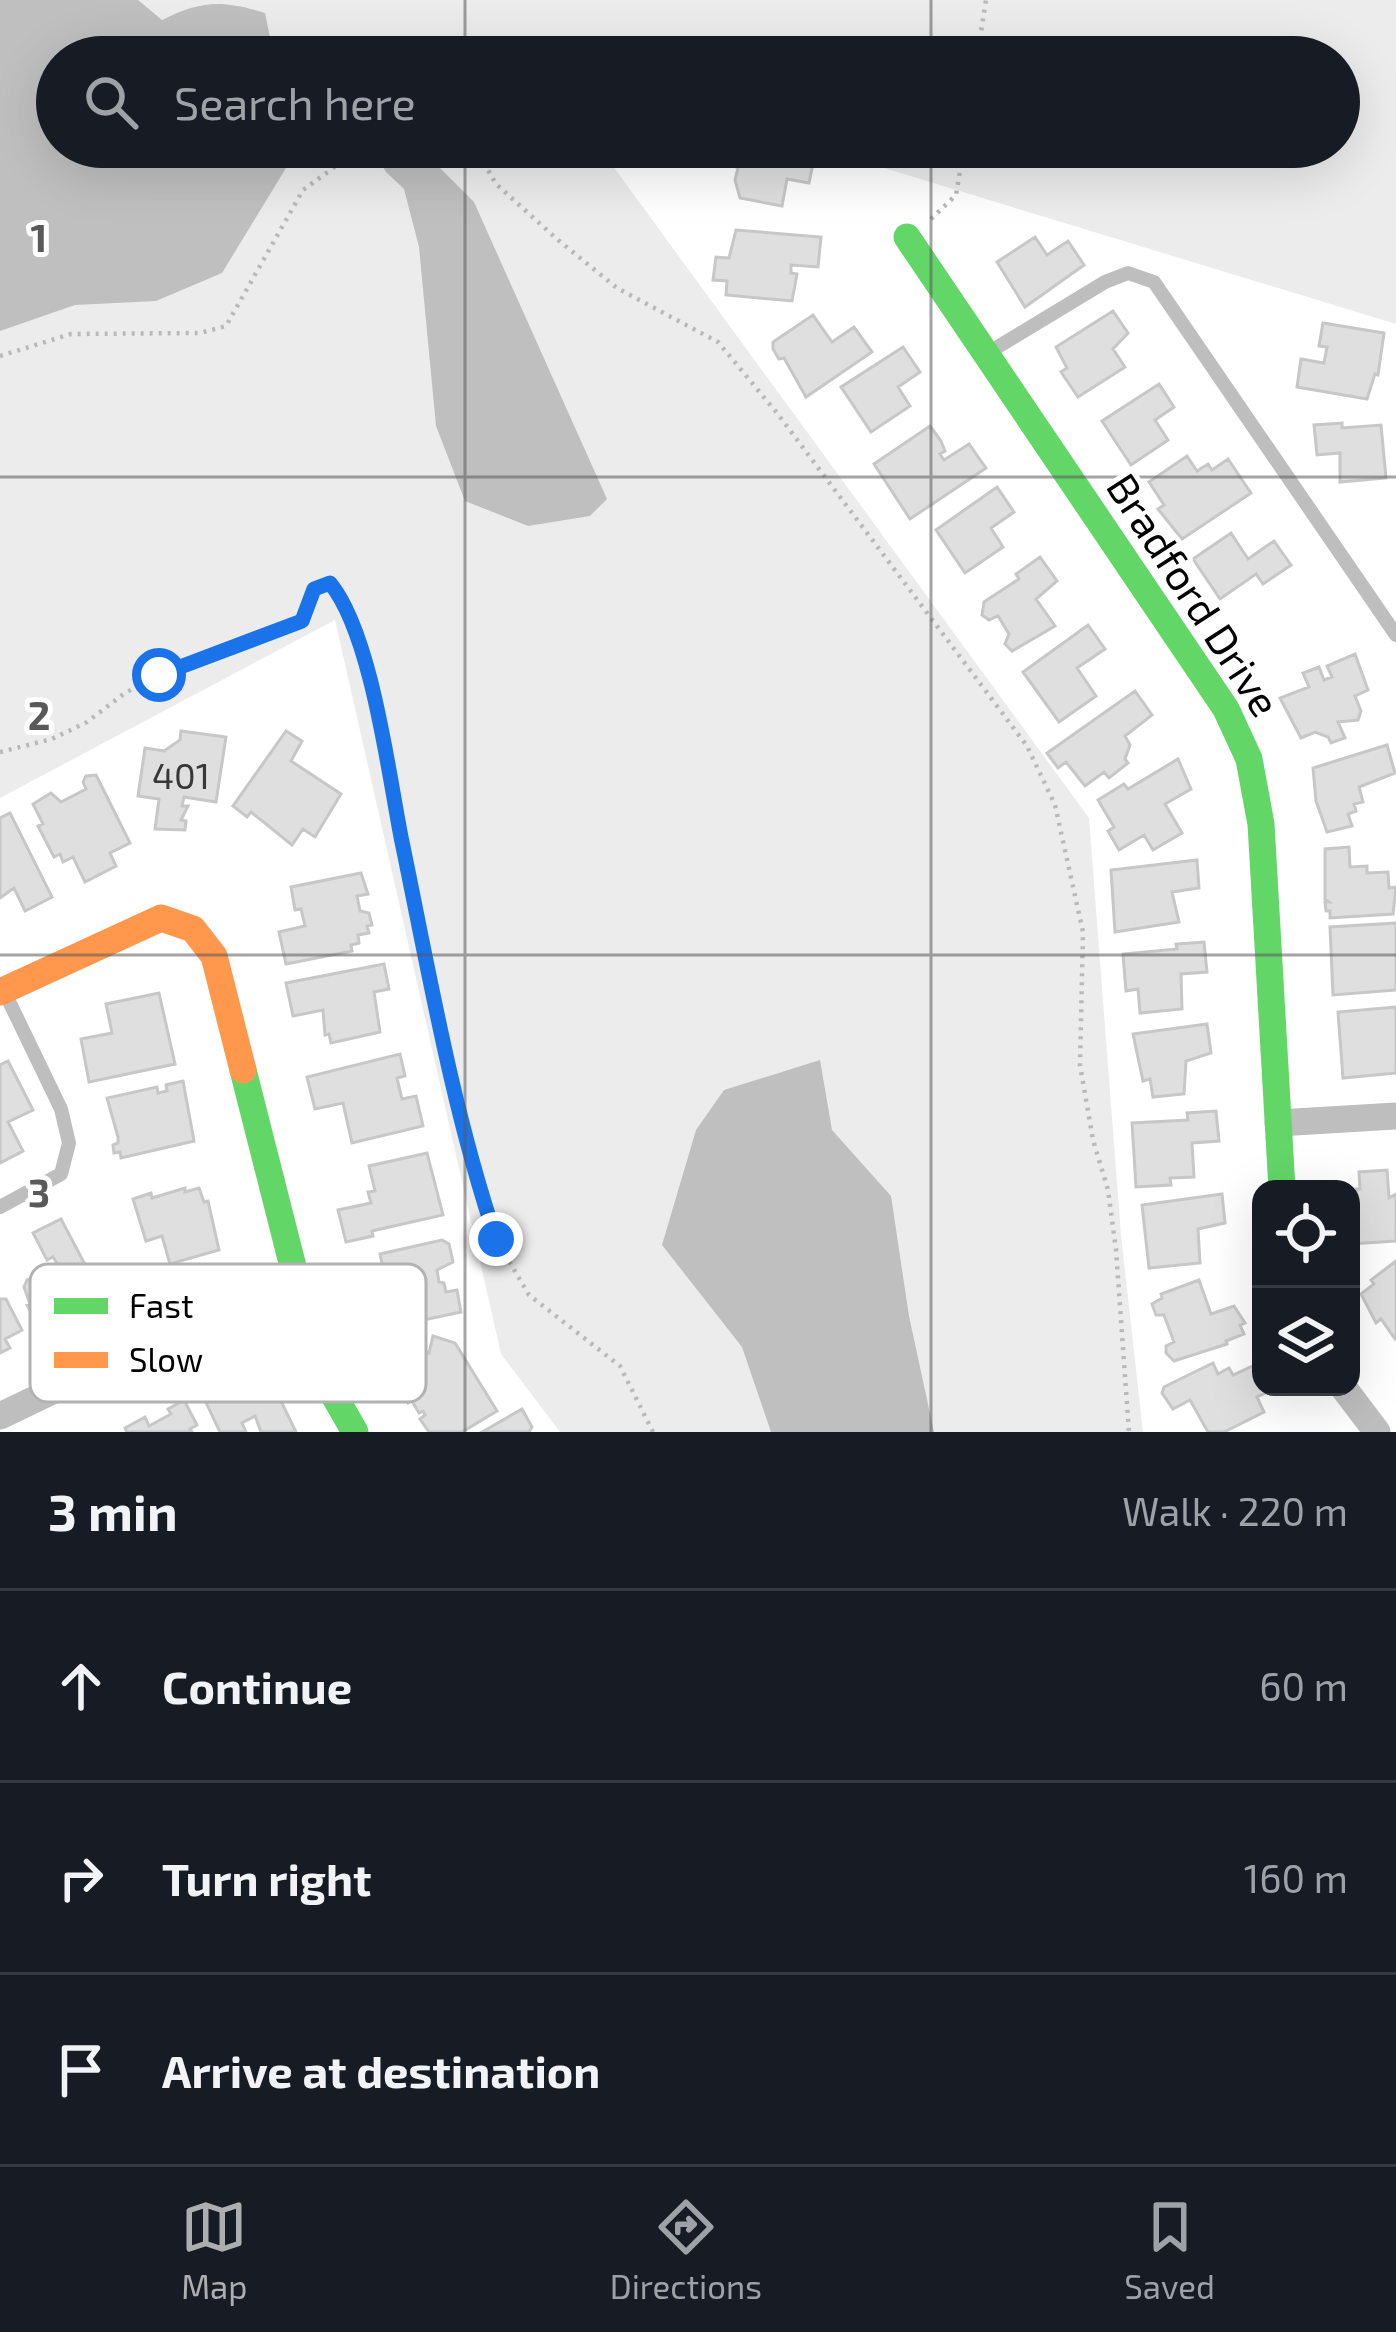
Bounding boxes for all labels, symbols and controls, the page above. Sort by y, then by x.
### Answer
search box [36,36,1360,168]
icon: search [78,69,144,135]
text: Search here [174,75,416,129]
text: 1 [31,213,47,260]
street label: Bradford Drive [1098,463,1292,725]
route start [132,648,186,702]
text: 2 [28,691,50,738]
house number: 401 [152,753,210,796]
text: 3 [28,1168,50,1215]
map controls [1252,1180,1360,1396]
button: locate [1252,1180,1360,1288]
route end [469,1212,523,1266]
legend [30,1264,426,1402]
text: Fast [129,1285,193,1325]
button: layers [1252,1288,1360,1396]
text: Slow [129,1339,203,1379]
text: 3 min [48,1480,178,1541]
text: Walk · 220 m [1122,1487,1348,1534]
icon: ahead [48,1653,114,1719]
text: Continue [162,1659,352,1713]
text: 60 m [1259,1662,1348,1709]
icon: right [48,1845,114,1911]
text: Turn right [162,1851,371,1905]
text: 160 m [1244,1854,1348,1901]
icon: arrive [48,2037,114,2103]
text: Arrive at destination [162,2043,600,2097]
tab: Map [181,2194,247,2306]
tab: Directions [610,2194,762,2306]
tab: Saved [1124,2194,1215,2306]

